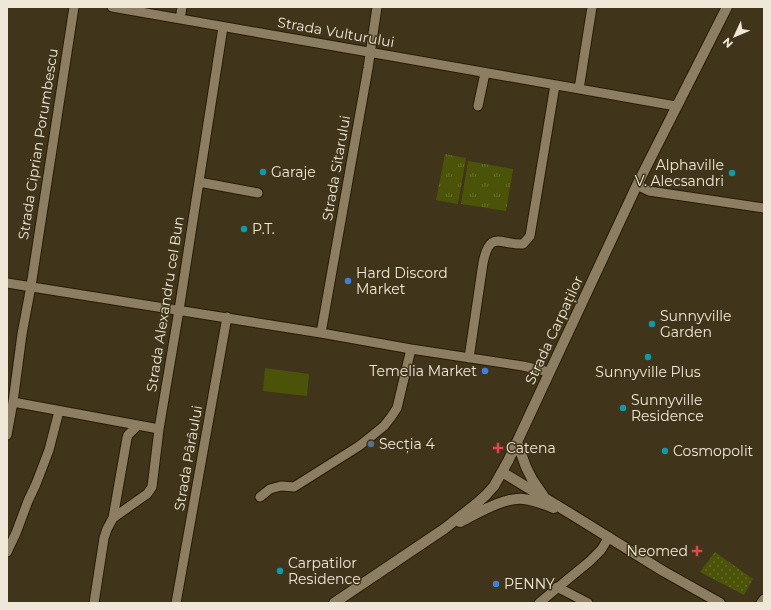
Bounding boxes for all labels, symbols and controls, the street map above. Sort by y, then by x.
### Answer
street label: Strada Vulturului [276,13,396,51]
north arrow [715,16,755,56]
text: N [720,35,736,51]
street label: Strada Ciprian Porumbescu [14,47,62,241]
street label: Strada Sitarului [318,114,354,222]
place label: Alphaville V. Alecsandri [635,156,724,190]
place label: Garaje [271,163,316,181]
marker: Garaje [258,167,268,177]
marker: Alphaville V. Alecsandri [727,168,737,178]
street label: Strada Alexandru cel Bun [142,215,188,393]
place label: P.T. [252,220,275,238]
marker: P.T. [239,224,249,234]
place label: Hard Discord Market [356,264,448,298]
street label: Strada Carpaților [521,272,588,388]
marker: Hard Discord Market [343,276,353,286]
place label: Sunnyville Garden [660,307,732,341]
marker: Sunnyville Garden [647,319,657,329]
marker: Sunnyville Plus [643,352,653,362]
place label: Temelia Market [369,362,477,380]
place label: Sunnyville Plus [595,363,701,381]
marker: Temelia Market [480,366,490,376]
place label: Sunnyville Residence [631,391,704,425]
marker: Sunnyville Residence [618,403,628,413]
street label: Strada Pârâului [170,404,206,512]
place label: Secția 4 [379,435,435,454]
marker: Secția 4 [366,439,376,449]
place label: Catena [506,439,556,457]
place label: Cosmopolit [673,442,754,460]
marker: Catena [493,443,503,453]
marker: Cosmopolit [660,446,670,456]
place label: Neomed [627,542,688,560]
marker: Neomed [691,545,703,557]
place label: Carpatilor Residence [288,554,361,588]
marker: Carpatilor Residence [275,566,285,576]
place label: PENNY [504,575,555,593]
marker: PENNY [491,579,501,589]

